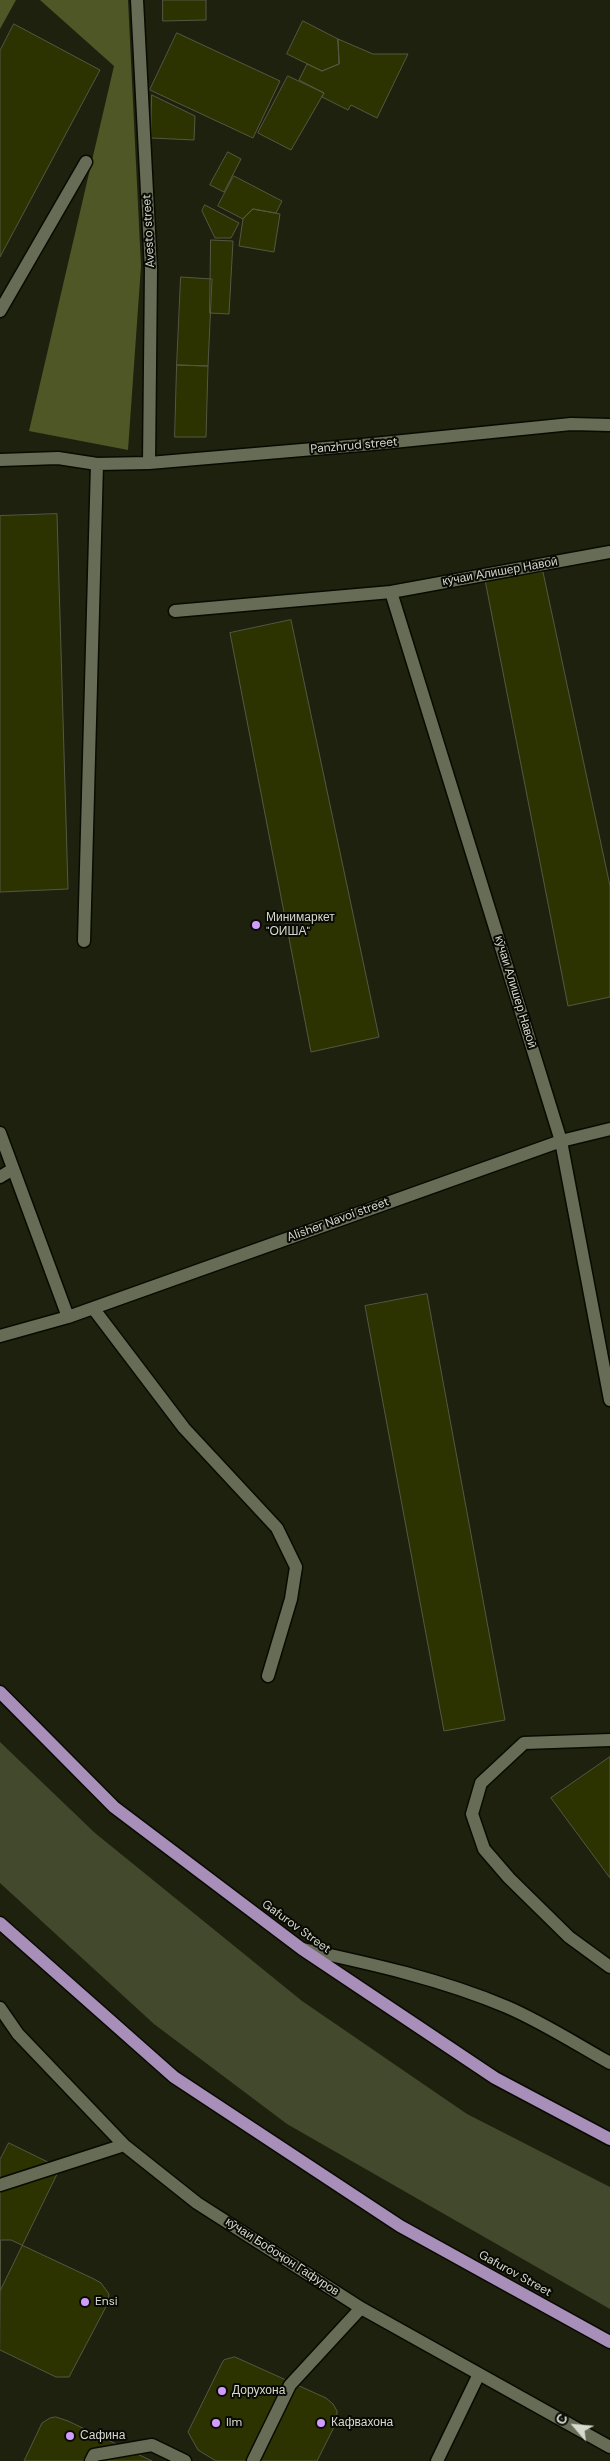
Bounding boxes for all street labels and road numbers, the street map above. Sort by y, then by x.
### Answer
street label: Avesto street [140,194,158,268]
street label: Panzhrud street [310,435,398,457]
street label: кӯчаи Алишер Навоӣ [441,555,559,589]
street label: кӯчаи Алишер Навоӣ [491,934,539,1050]
street label: Alisher Navoi street [285,1195,391,1245]
street label: Gafurov Street [259,1897,333,1957]
street label: кӯчаи Бобоҷон Гафуров [222,2215,342,2299]
street label: Gafurov Street [476,2248,554,2300]

